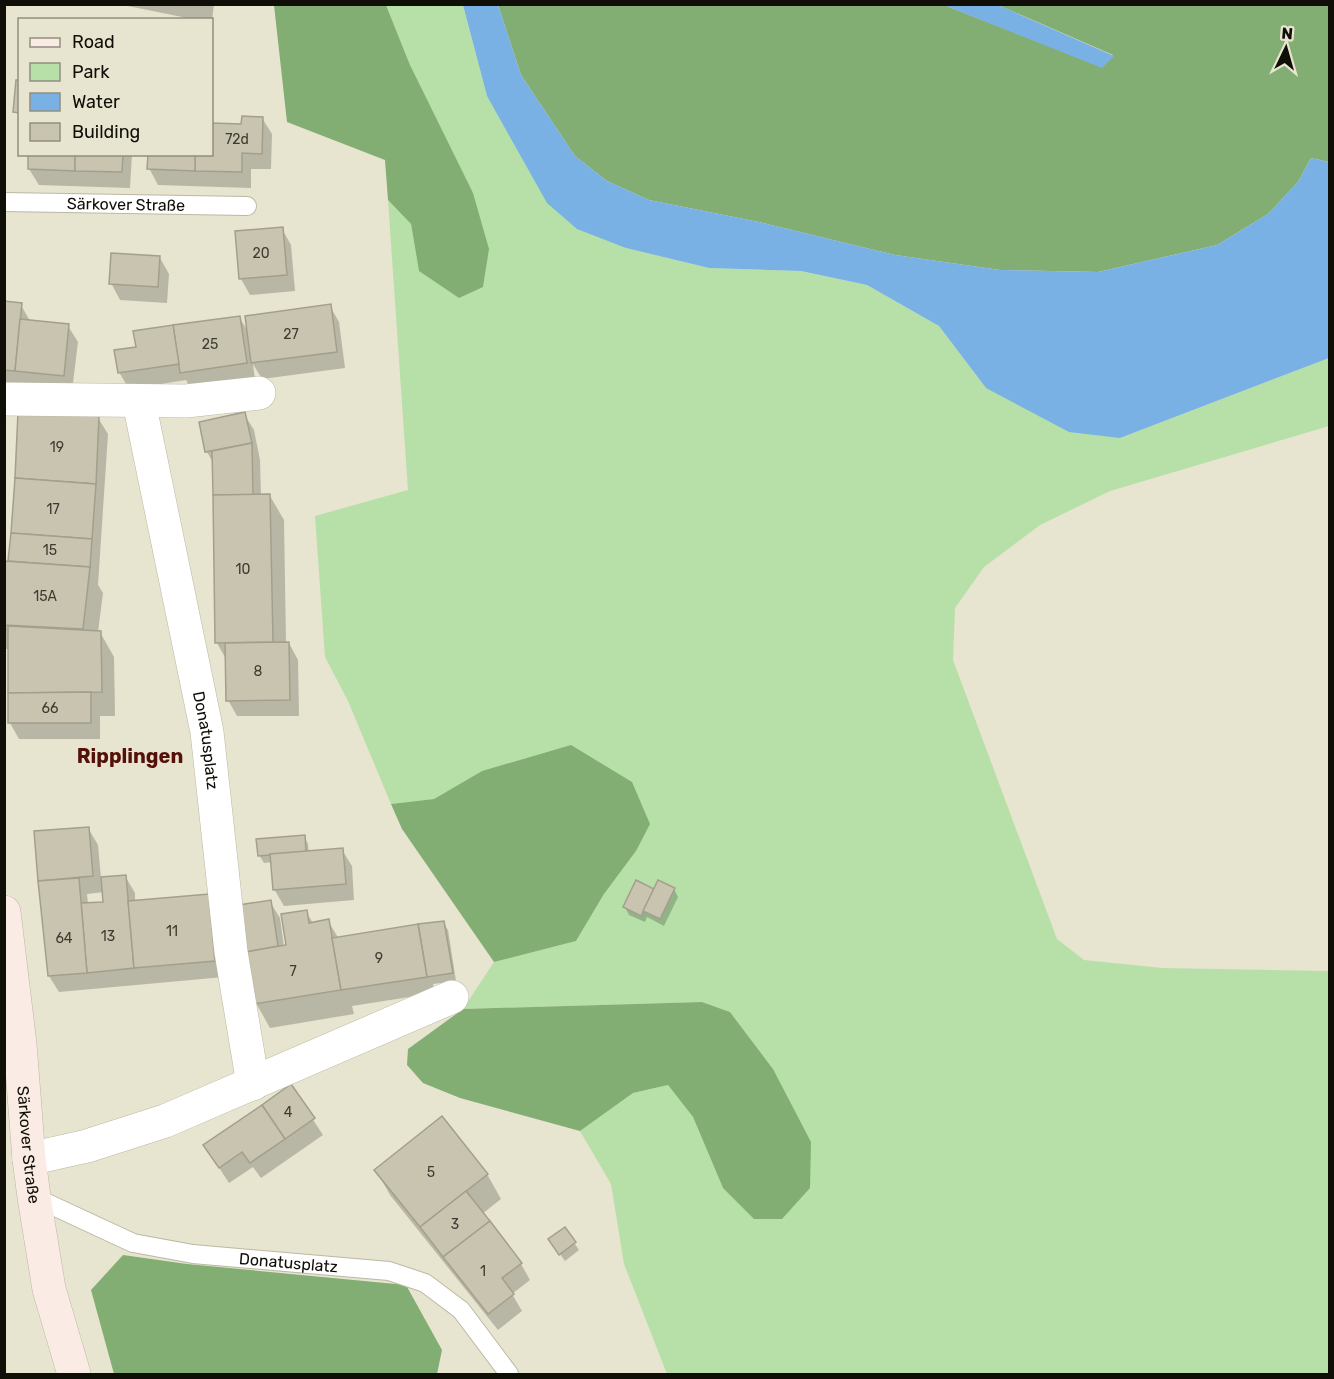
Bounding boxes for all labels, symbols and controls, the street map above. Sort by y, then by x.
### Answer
legend [18,18,213,156]
north arrow [1256,18,1316,78]
text: N [1281,24,1294,44]
text: Road [72,31,115,53]
text: Park [72,61,110,83]
text: Water [72,91,120,113]
text: Building [72,121,140,143]
house number: 72d [225,131,249,148]
street label: Särkover Straße [67,194,185,214]
house number: 20 [252,245,270,262]
house number: 27 [283,326,299,343]
house number: 25 [202,336,218,353]
house number: 19 [50,439,64,456]
house number: 17 [46,501,60,518]
house number: 15 [43,542,57,559]
house number: 10 [236,561,251,578]
house number: 15A [33,588,57,605]
house number: 8 [254,663,263,680]
street label: Donatusplatz [189,689,223,790]
house number: 66 [42,700,58,717]
district label: Ripplingen [77,744,183,768]
house number: 11 [166,923,178,940]
house number: 13 [101,928,115,945]
house number: 64 [55,930,73,947]
house number: 9 [375,950,383,967]
house number: 7 [289,963,297,980]
street label: Särkover Straße [14,1085,44,1205]
house number: 4 [284,1104,293,1121]
house number: 5 [427,1164,435,1181]
house number: 3 [451,1216,459,1233]
street label: Donatusplatz [238,1249,339,1276]
house number: 1 [480,1263,486,1280]

